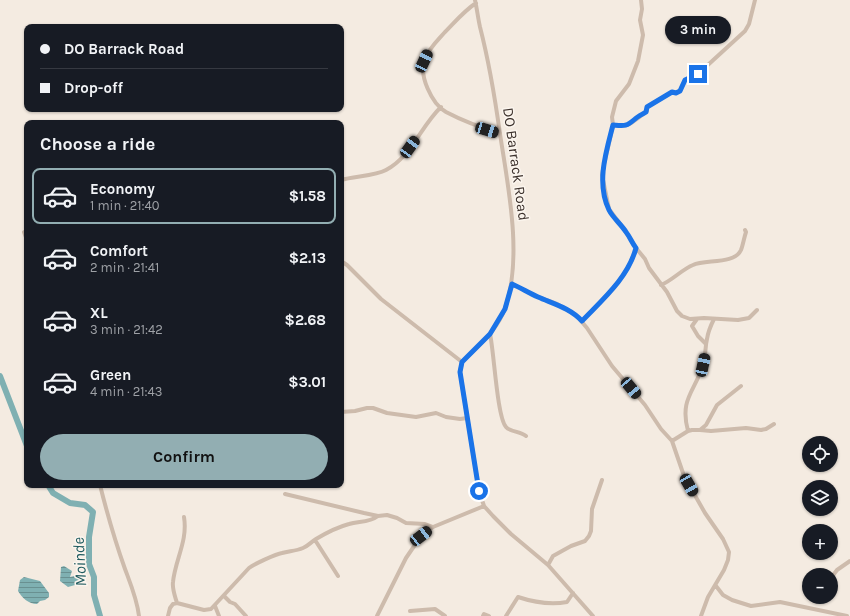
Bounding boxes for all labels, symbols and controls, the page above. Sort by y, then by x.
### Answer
callout: 3 min [665,16,731,44]
text: 3 min [680,22,716,37]
text: DO Barrack Road [64,40,184,58]
car [413,48,435,74]
route end [689,65,707,83]
text: Drop-off [64,79,123,97]
street label: DO Barrack Road [499,106,533,222]
car [474,121,500,139]
text: Choose a ride [40,133,155,155]
car [398,134,422,160]
icon: car [42,178,78,214]
text: Economy [90,180,155,198]
text: $1.58 [289,187,326,205]
text: 1 min · 21:40 [90,198,160,213]
icon: car [42,240,78,276]
text: Comfort [90,242,148,260]
text: $2.13 [289,249,326,267]
text: 2 min · 21:41 [90,260,159,275]
icon: car [42,302,78,338]
text: XL [90,304,108,322]
text: $2.68 [285,311,326,329]
text: 3 min · 21:42 [90,322,163,337]
car [695,352,711,378]
icon: car [42,364,78,400]
text: Green [90,366,131,384]
text: $3.01 [288,373,326,391]
car [619,375,643,401]
text: 4 min · 21:43 [90,384,163,399]
button: Confirm [40,434,328,480]
map controls [802,436,838,604]
button: locate [802,436,838,472]
car [678,472,700,498]
button: layers [802,480,838,516]
route start [470,482,488,500]
car [408,524,434,548]
button: + [802,524,838,560]
water label: Moinde [69,536,90,587]
button: − [802,568,838,604]

